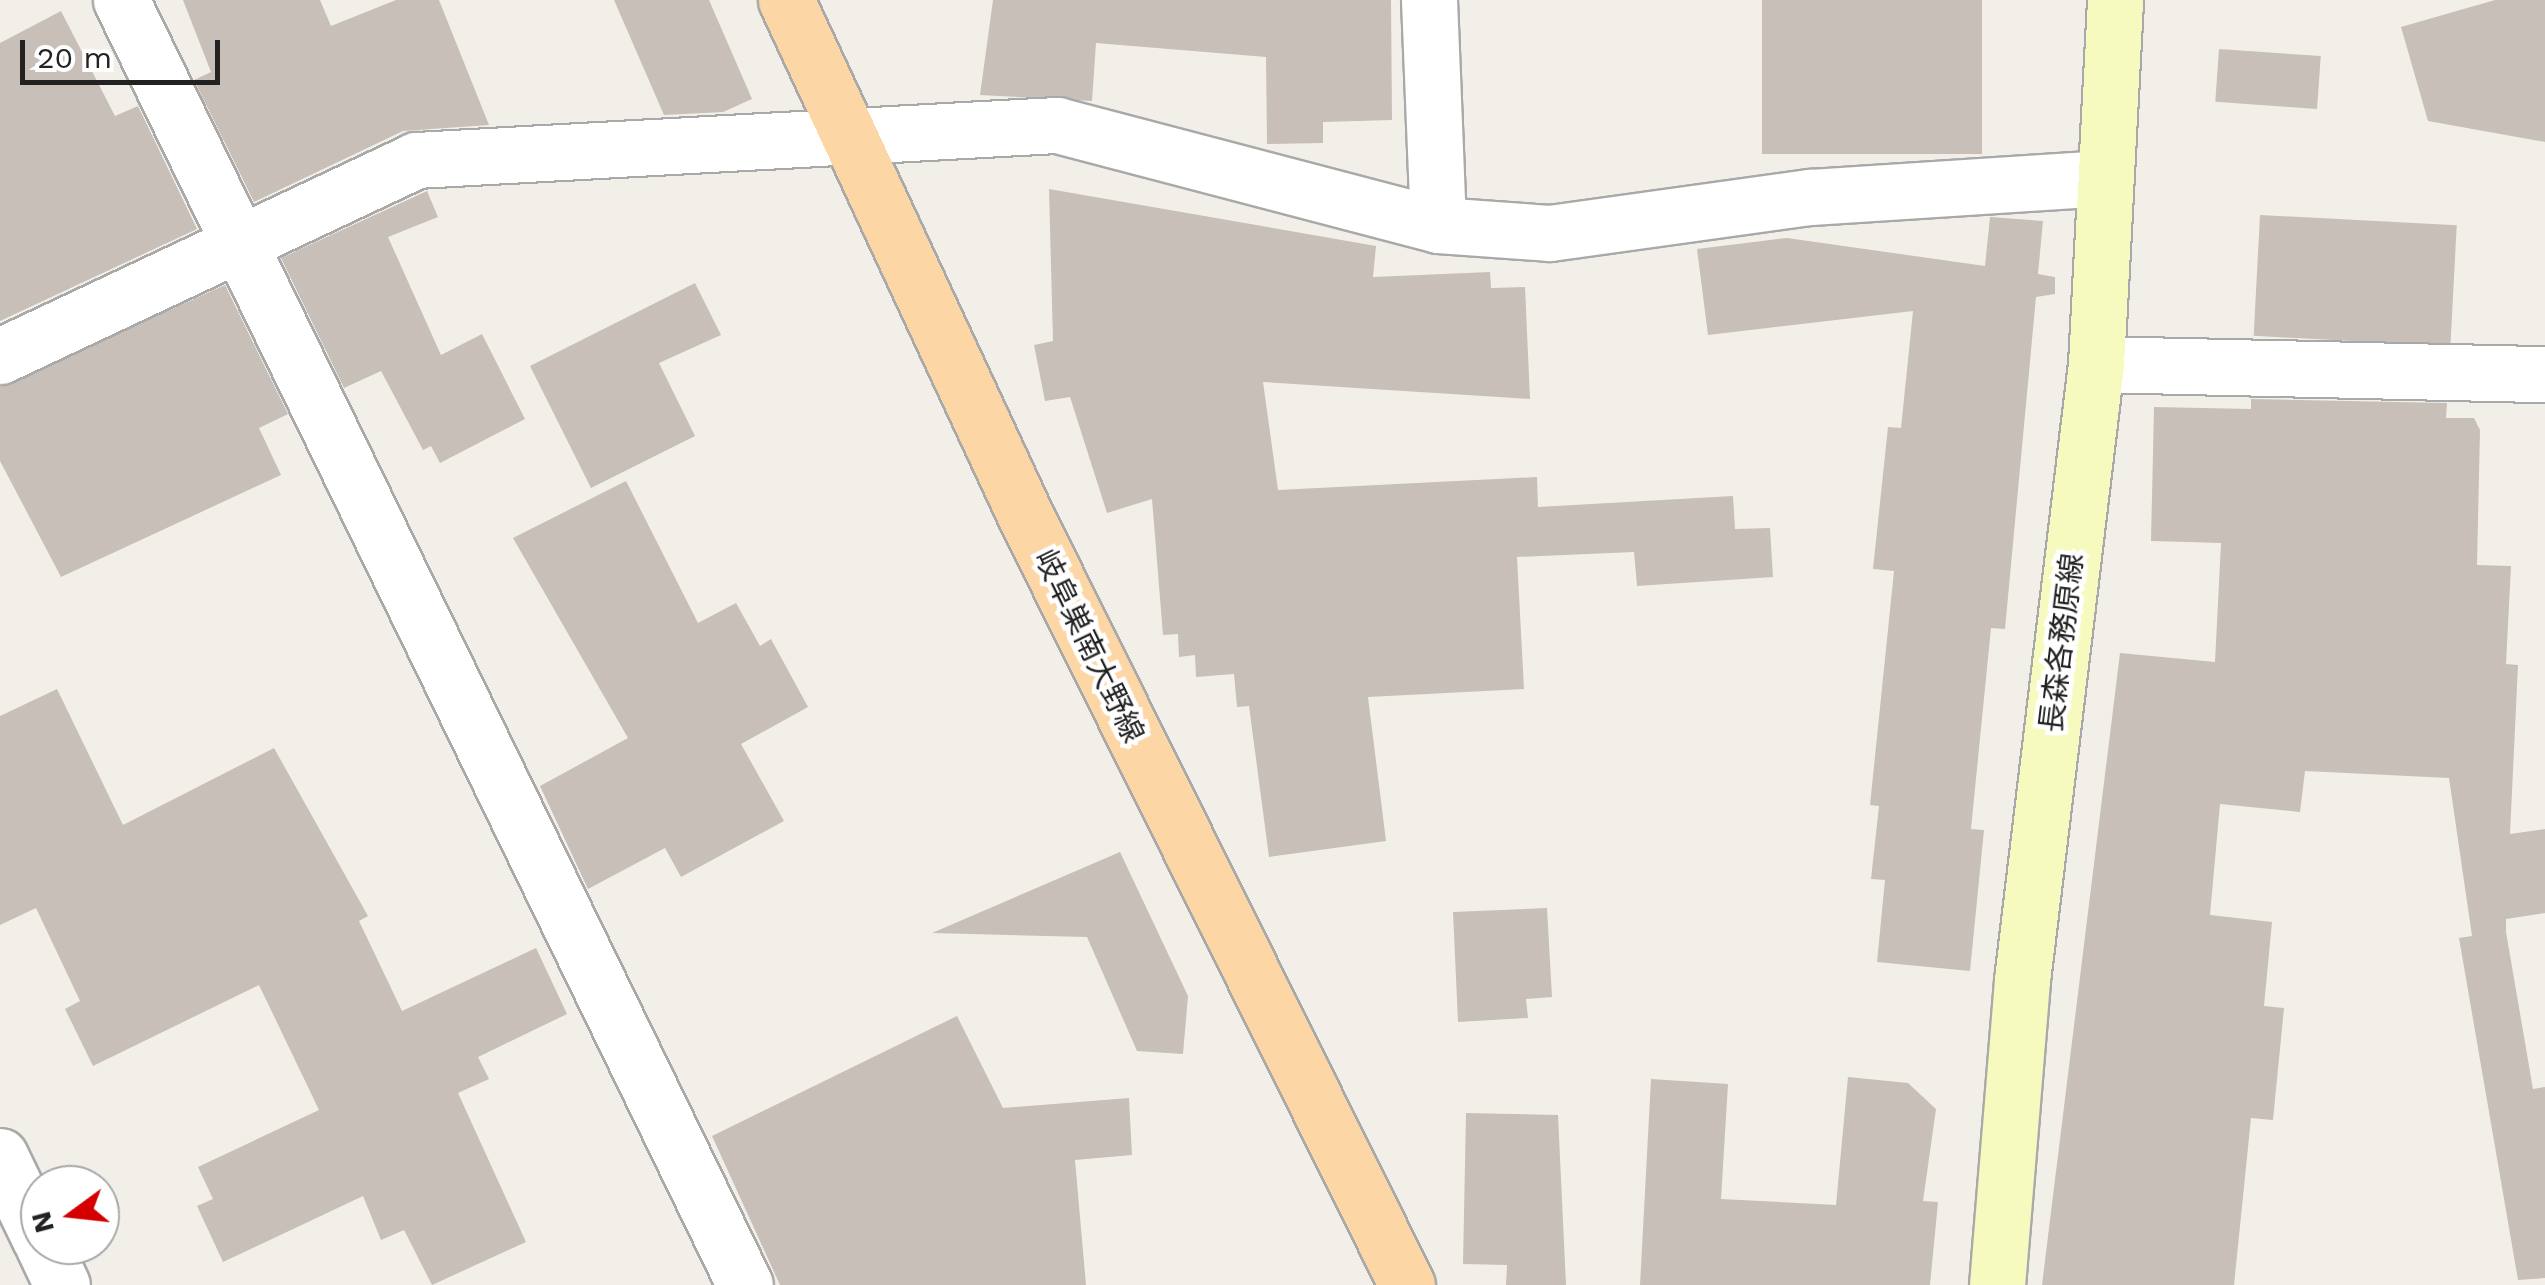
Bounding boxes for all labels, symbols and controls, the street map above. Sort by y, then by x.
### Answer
scale bar [25,20,225,82]
text: 20 m [37,40,112,75]
street label: 岐阜巣南大野線 [1027,544,1151,748]
street label: 長森各務原線 [2033,551,2091,735]
north arrow [20,1165,120,1265]
text: N [24,1208,61,1237]

